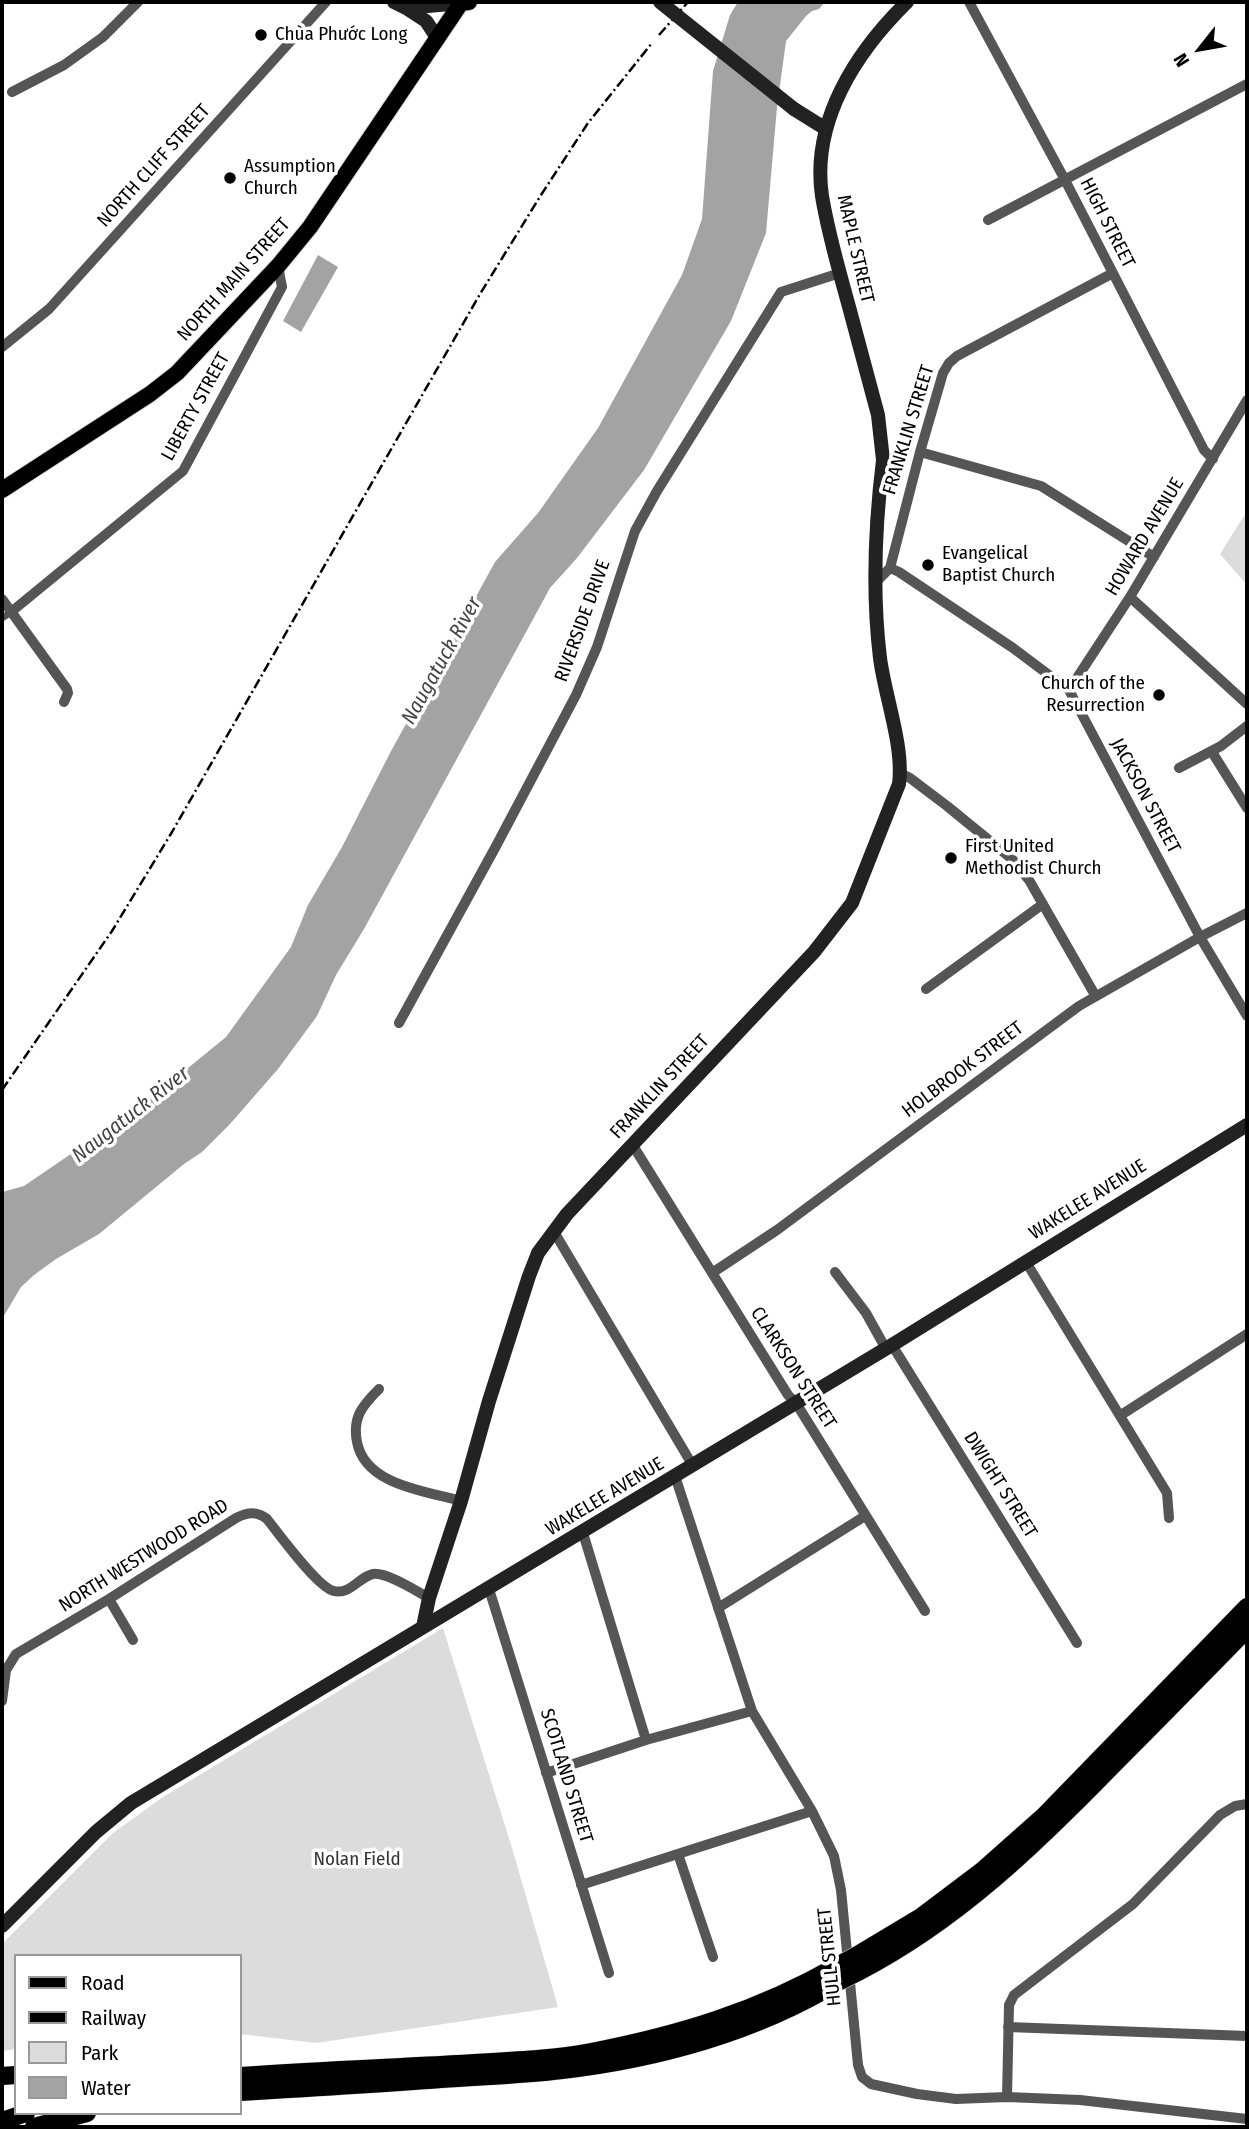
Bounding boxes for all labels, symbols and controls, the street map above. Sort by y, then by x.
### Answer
north arrow [1165,14,1235,84]
place label: Chùa Phước Long [275,24,407,46]
marker: Chùa Phước Long [253,27,269,43]
text: N [1169,49,1194,71]
street label: NORTH CLIFF STREET [93,100,215,232]
place label: Assumption Church [244,156,336,200]
marker: Assumption Church [222,170,238,186]
street label: HIGH STREET [1075,174,1139,272]
street label: MAPLE STREET [832,193,878,305]
street label: NORTH MAIN STREET [173,214,295,346]
street label: LIBERTY STREET [157,349,235,465]
street label: FRANKLIN STREET [878,362,940,498]
street label: HOWARD AVENUE [1101,474,1189,600]
place label: Evangelical Baptist Church [942,543,1055,587]
street label: RIVERSIDE DRIVE [550,557,616,685]
marker: Evangelical Baptist Church [920,557,936,573]
water label: Naugatuck River [397,593,487,729]
place label: Church of the Resurrection [1041,673,1145,717]
marker: Church of the Resurrection [1151,687,1167,703]
street label: JACKSON STREET [1105,735,1185,857]
place label: First United Methodist Church [965,836,1102,880]
marker: First United Methodist Church [943,850,959,866]
street label: HOLBROOK STREET [898,1017,1028,1123]
street label: FRANKLIN STREET [606,1030,714,1144]
water label: Naugatuck River [67,1062,195,1168]
street label: WAKELEE AVENUE [1025,1155,1151,1245]
street label: CLARKSON STREET [745,1303,841,1433]
street label: DWIGHT STREET [958,1428,1042,1542]
street label: WAKELEE AVENUE [542,1453,668,1541]
street label: NORTH WESTWOOD ROAD [55,1495,233,1617]
street label: SCOTLAND STREET [535,1706,597,1846]
park label: Nolan Field [313,1849,401,1871]
street label: HULL STREET [814,1907,846,2007]
legend [14,1954,242,2115]
text: Road [81,1970,125,1996]
text: Railway [81,2005,146,2031]
text: Park [81,2040,118,2066]
text: Water [81,2075,131,2101]

